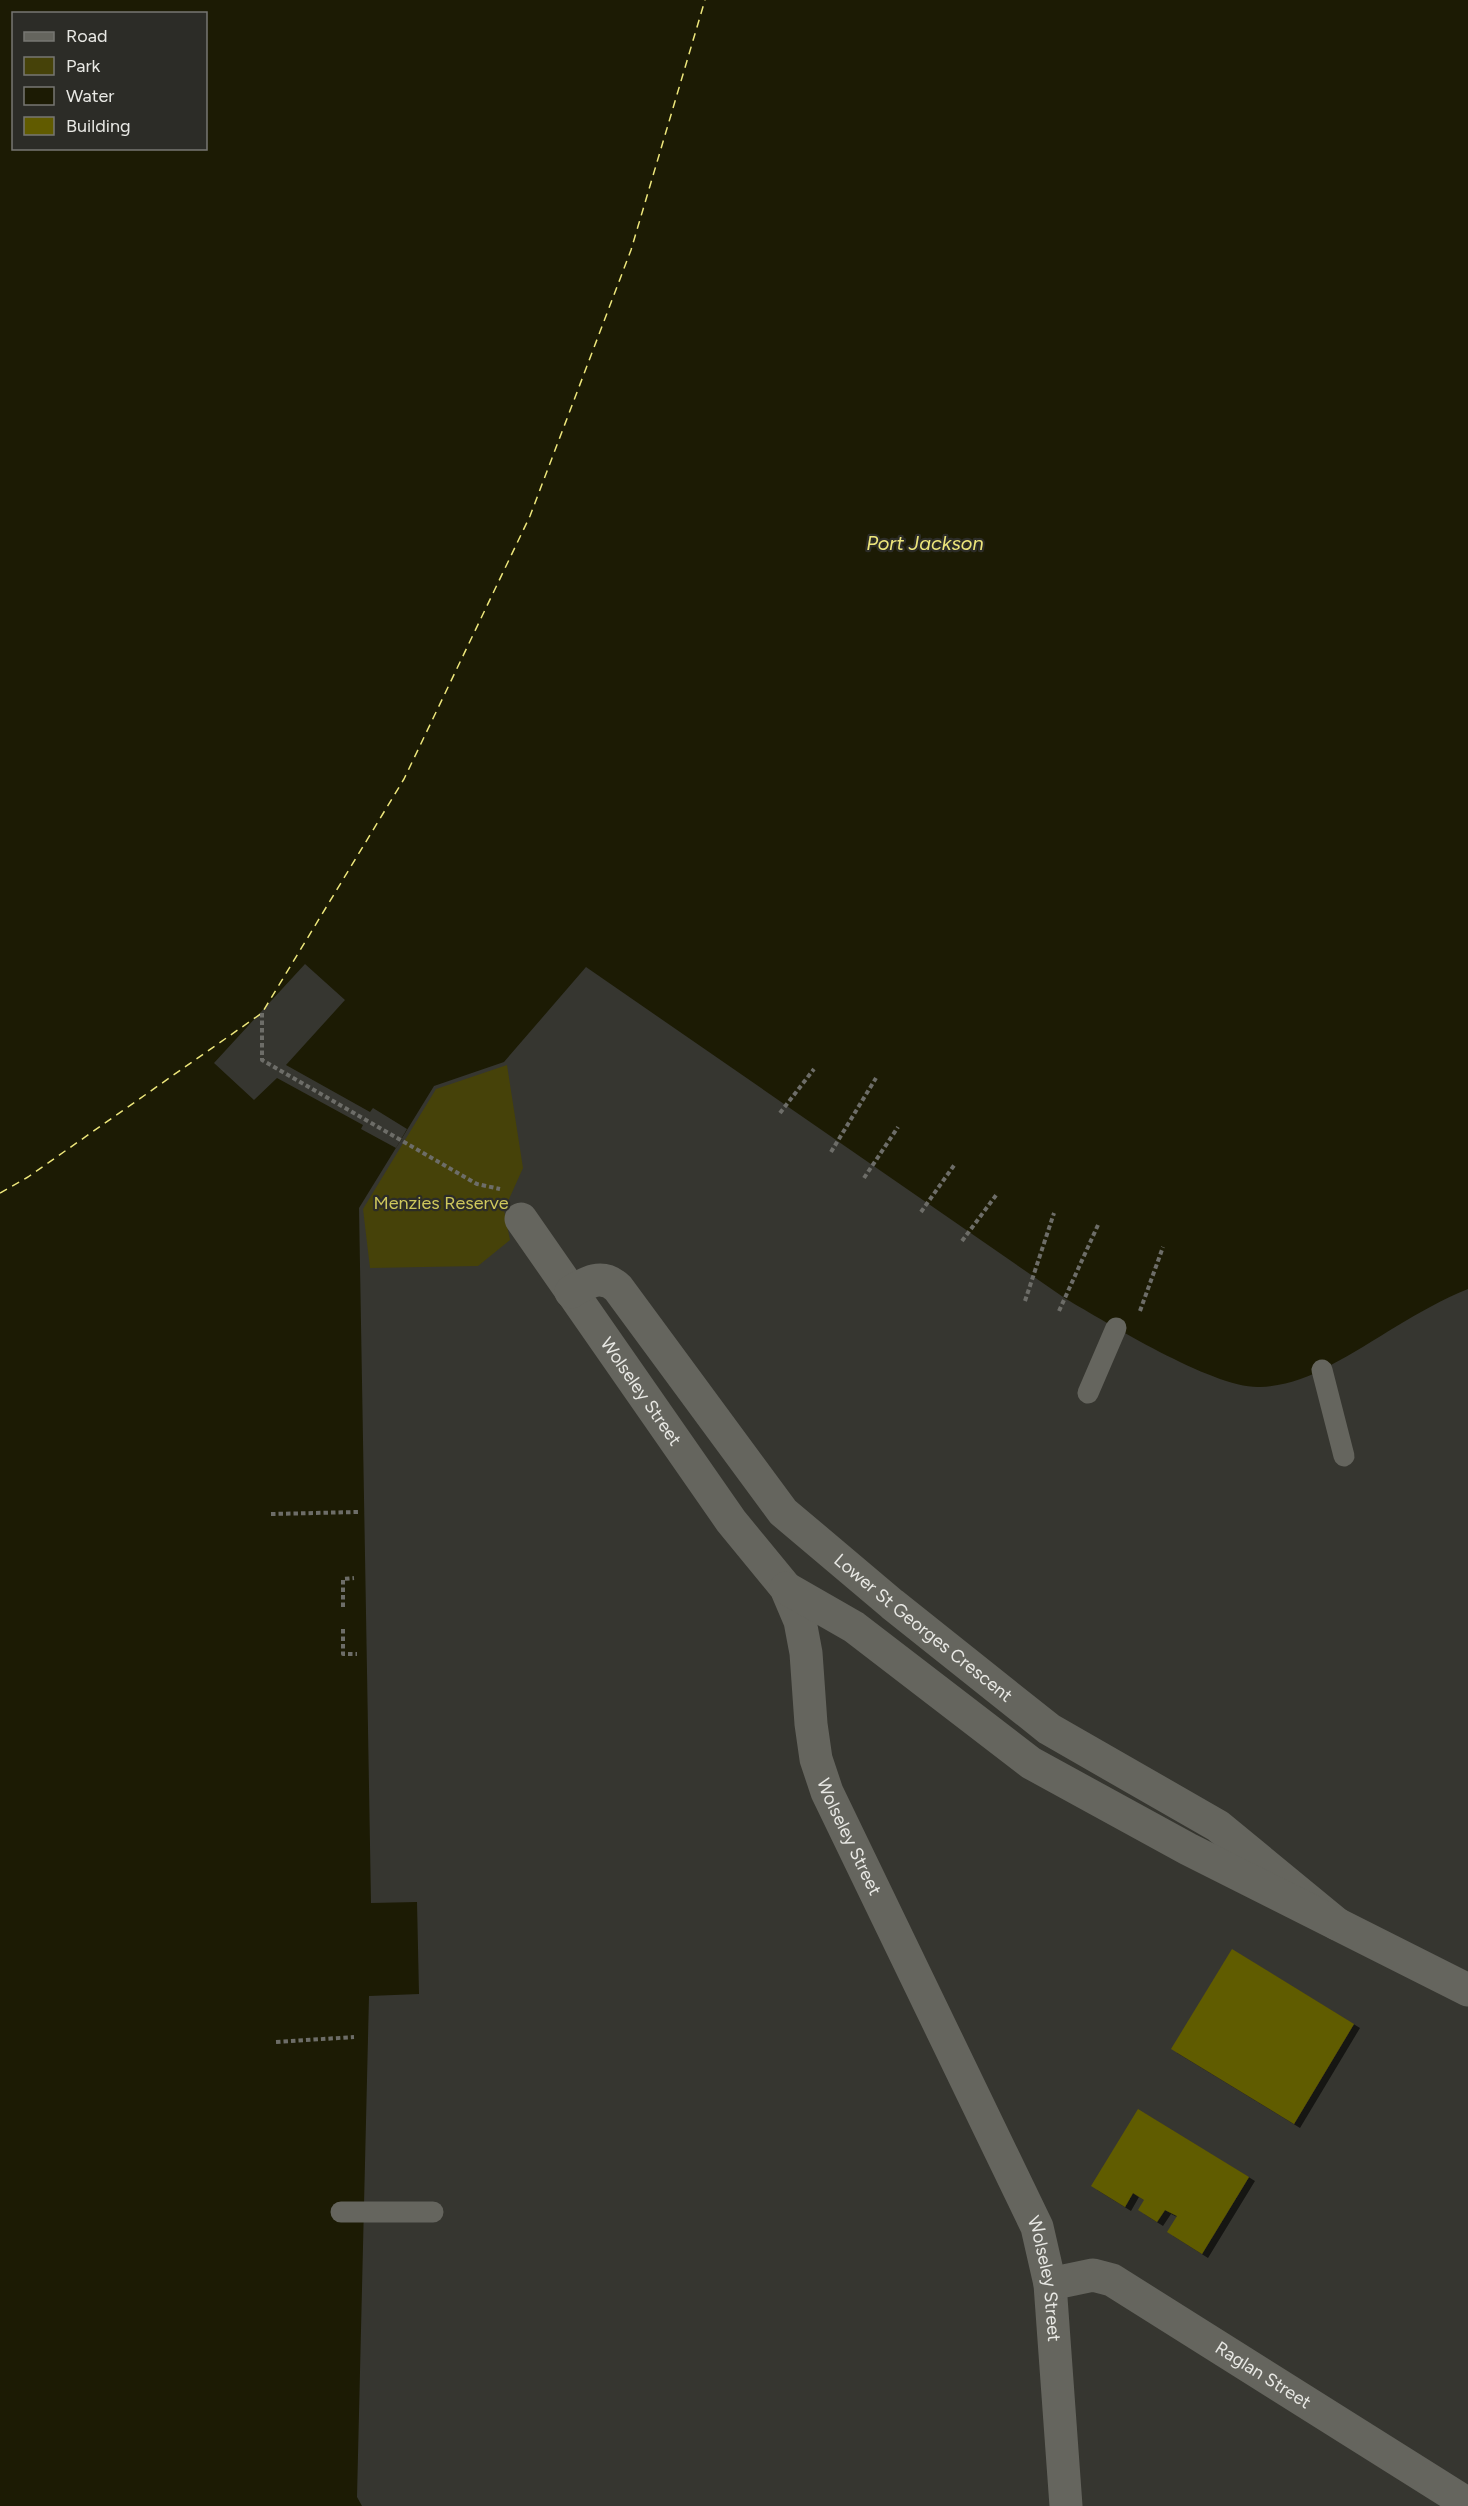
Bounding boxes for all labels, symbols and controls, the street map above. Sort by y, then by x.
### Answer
legend [12,12,207,150]
text: Road [66,25,107,47]
text: Park [66,55,101,77]
text: Water [66,85,114,107]
text: Building [66,115,131,137]
water label: Port Jackson [866,531,984,555]
park label: Menzies Reserve [373,1192,509,1214]
street label: Wolseley Street [596,1333,686,1450]
street label: Lower St Georges Crescent [830,1549,1017,1707]
street label: Wolseley Street [812,1775,886,1899]
street label: Wolseley Street [1022,2212,1065,2343]
street label: Raglan Street [1211,2337,1315,2413]

